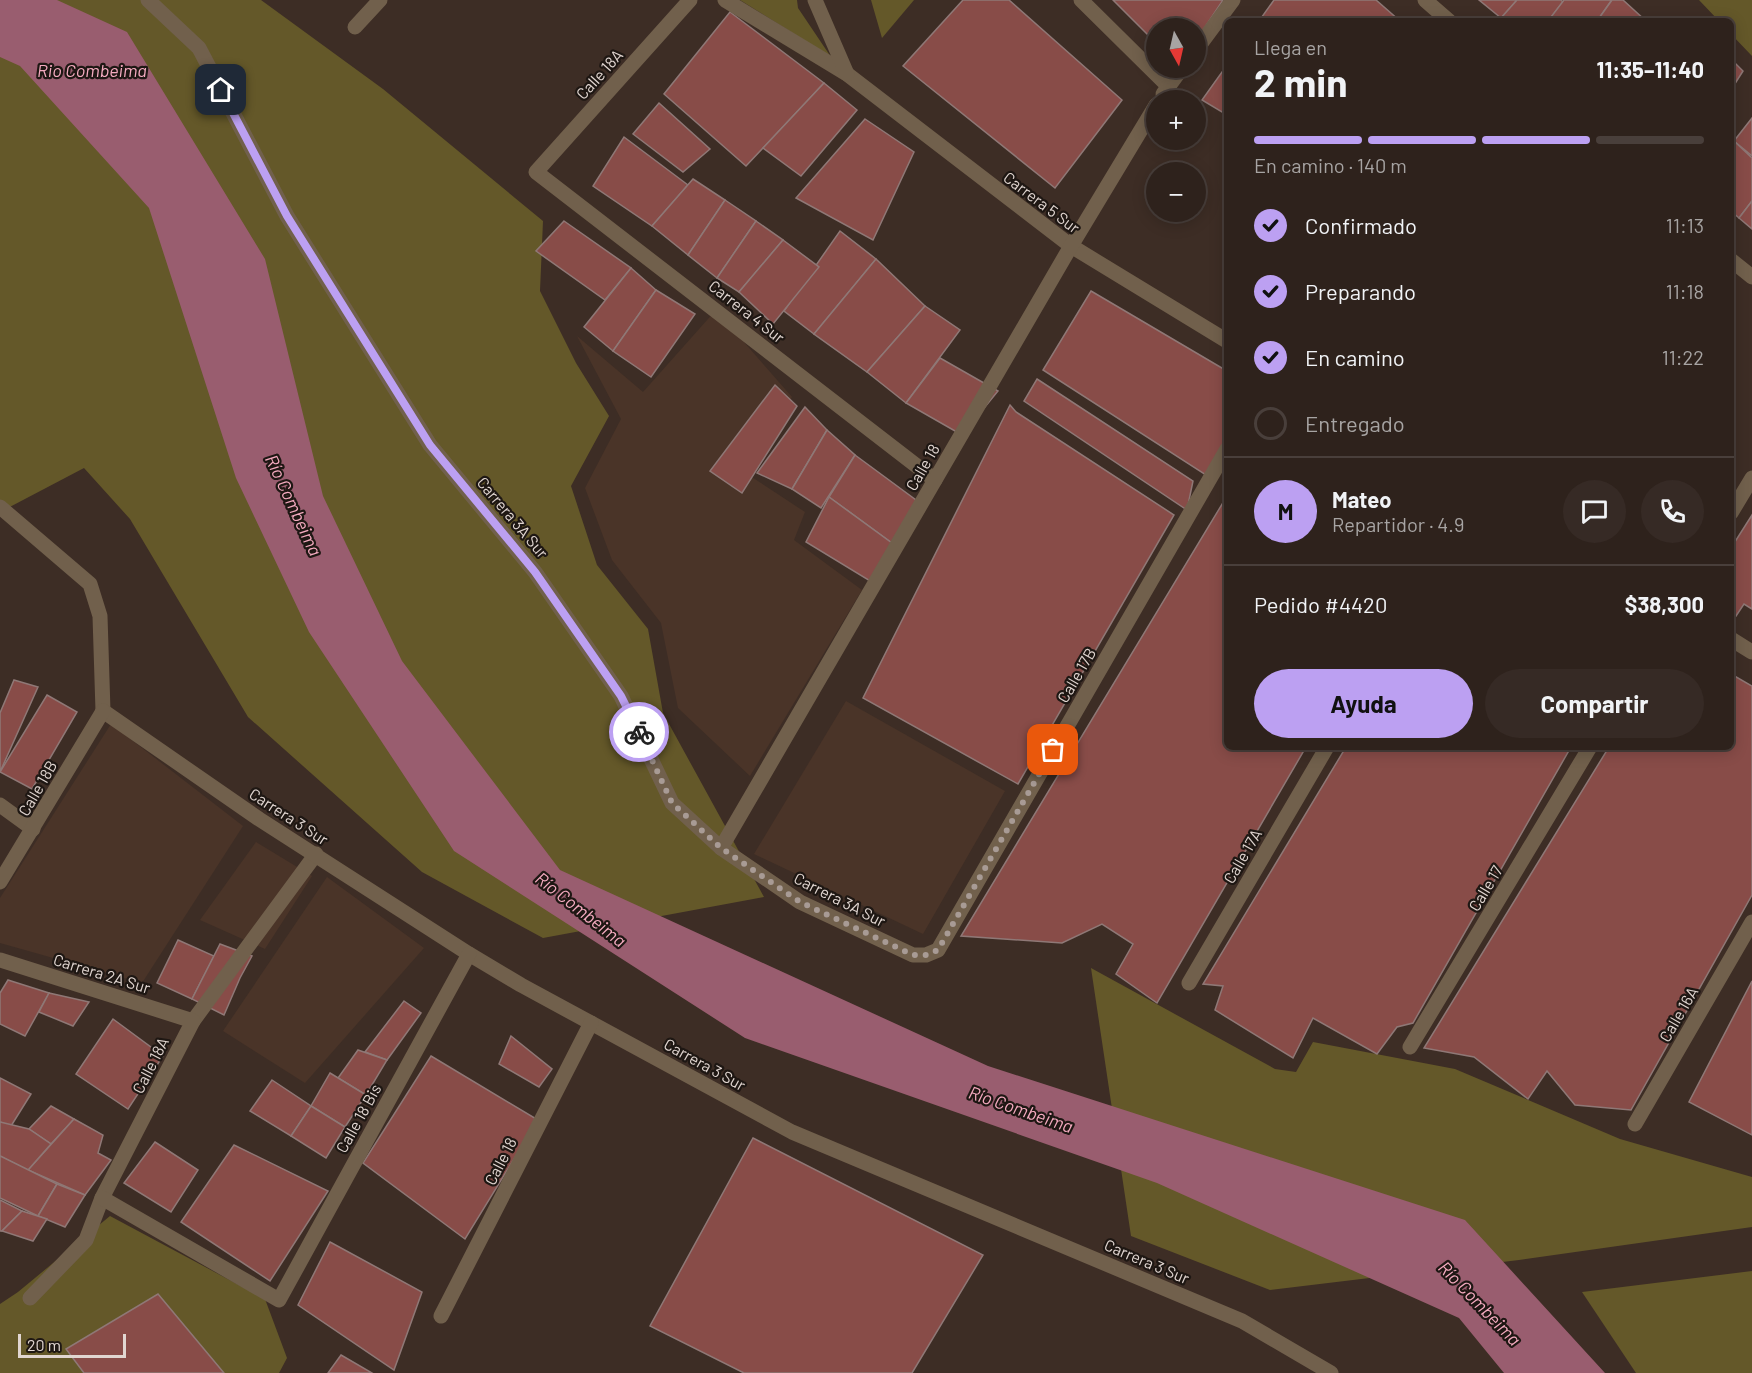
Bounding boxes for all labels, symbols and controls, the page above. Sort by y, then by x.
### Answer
north arrow [1146,18,1206,78]
map controls [1146,18,1206,222]
text: Llega en [1254,35,1327,59]
street label: Calle 18A [572,45,626,103]
text: 11:35–11:40 [1596,56,1704,82]
text: 2 min [1254,58,1347,105]
water label: Rio Combeima [37,59,147,81]
pin [195,64,246,115]
icon: home [204,73,237,106]
button: + [1146,90,1206,150]
text: En camino · 140 m [1254,153,1407,177]
button: − [1146,162,1206,222]
street label: Carrera 5 Sur [1000,167,1084,237]
icon: check [1254,209,1287,242]
text: Confirmado [1305,212,1417,238]
text: 11:13 [1666,213,1704,237]
icon: check [1254,275,1287,308]
street label: Carrera 4 Sur [705,276,789,347]
text: Preparando [1305,278,1416,304]
text: 11:18 [1666,279,1704,303]
icon: check [1254,341,1287,374]
text: En camino [1305,344,1405,370]
text: 11:22 [1662,345,1704,369]
text: Entregado [1305,410,1405,436]
street label: Calle 18 [901,440,943,494]
water label: Río Combeima [261,451,327,559]
street label: Carrera 3A Sur [474,473,553,562]
button: chat [1563,480,1626,543]
button: phone [1641,480,1704,543]
text: Mateo [1332,486,1392,512]
text: M [1278,498,1293,524]
text: Repartidor · 4.9 [1332,512,1464,536]
text: Pedido #4420 [1254,591,1387,617]
text: $38,300 [1625,591,1704,617]
street label: Calle 17B [1053,644,1099,706]
button: Ayuda [1254,669,1473,738]
button: Compartir [1485,669,1704,738]
courier [609,702,669,762]
icon: bike [623,716,656,749]
pin [1027,724,1078,775]
icon: bag [1036,733,1069,766]
street label: Calle 18B [14,757,60,819]
street label: Carrera 3 Sur [246,783,332,849]
street label: Calle 17A [1219,825,1265,887]
street label: Calle 17 [1464,861,1506,914]
water label: Río Combeima [531,867,631,951]
street label: Carrera 3A Sur [791,868,889,930]
street label: Carrera 2A Sur [51,949,153,997]
street label: Calle 16A [1655,983,1701,1045]
street label: Calle 18A [128,1033,172,1096]
street label: Carrera 3 Sur [661,1034,749,1094]
street label: Calle 18 Bis [331,1080,385,1156]
water label: Río Combeima [966,1081,1076,1137]
street label: Calle 18 [480,1134,520,1188]
street label: Carrera 3 Sur [1102,1235,1192,1287]
water label: Río Combeima [1434,1256,1526,1350]
scale bar [18,1331,126,1358]
text: 20 m [27,1335,61,1354]

